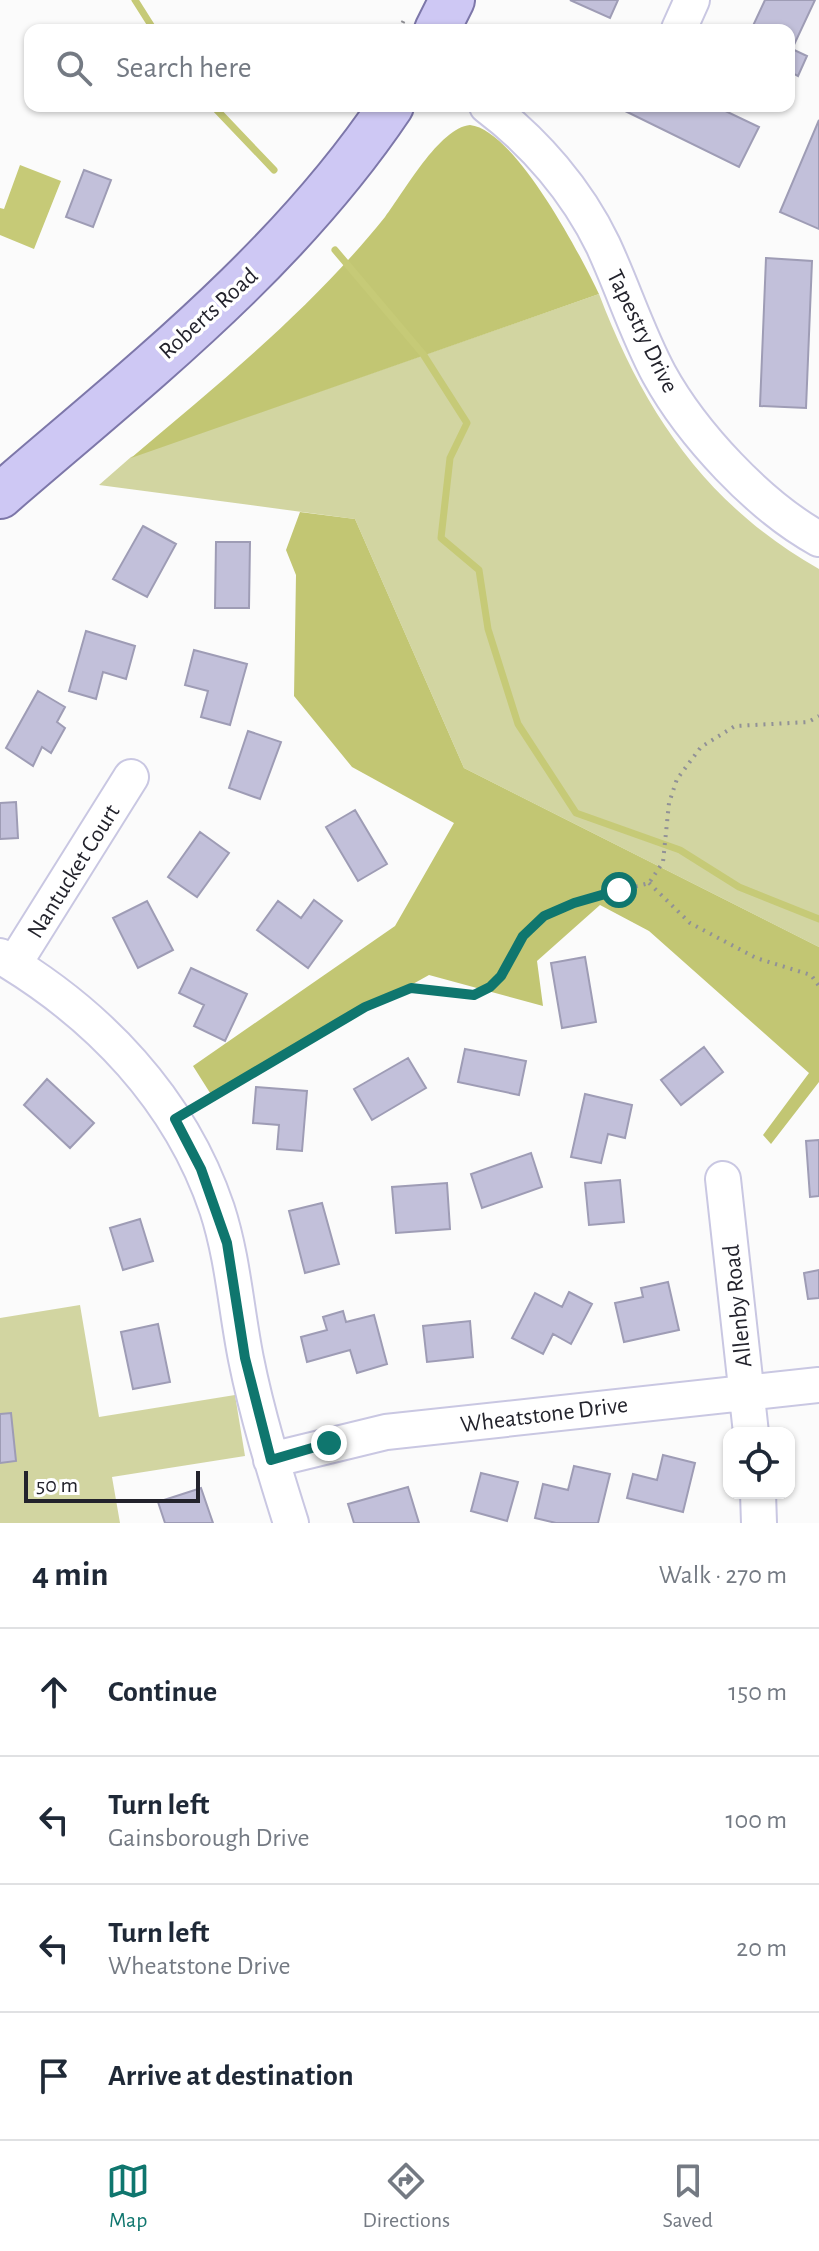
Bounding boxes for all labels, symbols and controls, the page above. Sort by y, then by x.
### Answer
search box [24,24,795,112]
icon: search [52,46,96,90]
text: Search here [116,53,252,83]
street label: Roberts Road [155,263,263,364]
street label: Tapestry Drive [602,266,682,397]
street label: Nantucket Court [23,800,125,943]
route start [601,872,637,908]
street label: Allenby Road [720,1243,756,1368]
street label: Wheatstone Drive [459,1393,629,1437]
route end [311,1425,347,1461]
map controls [723,1427,795,1499]
button: locate [723,1427,795,1499]
scale bar [24,1467,200,1503]
text: 50 m [36,1474,78,1496]
text: 4 min [32,1558,109,1592]
text: Walk · 270 m [659,1562,787,1588]
icon: ahead [32,1670,76,1714]
text: Continue [108,1677,217,1707]
text: 150 m [728,1679,787,1705]
text: Turn left [108,1790,209,1820]
icon: left [32,1798,76,1842]
text: 100 m [726,1807,787,1833]
text: Gainsborough Drive [108,1825,310,1851]
text: Turn left [108,1918,209,1948]
icon: left [32,1926,76,1970]
text: 20 m [736,1935,787,1961]
text: Wheatstone Drive [108,1953,291,1979]
icon: arrive [32,2054,76,2098]
text: Arrive at destination [108,2061,354,2091]
tab: Map [106,2159,150,2233]
tab: Directions [362,2159,450,2233]
tab: Saved [662,2159,713,2233]

